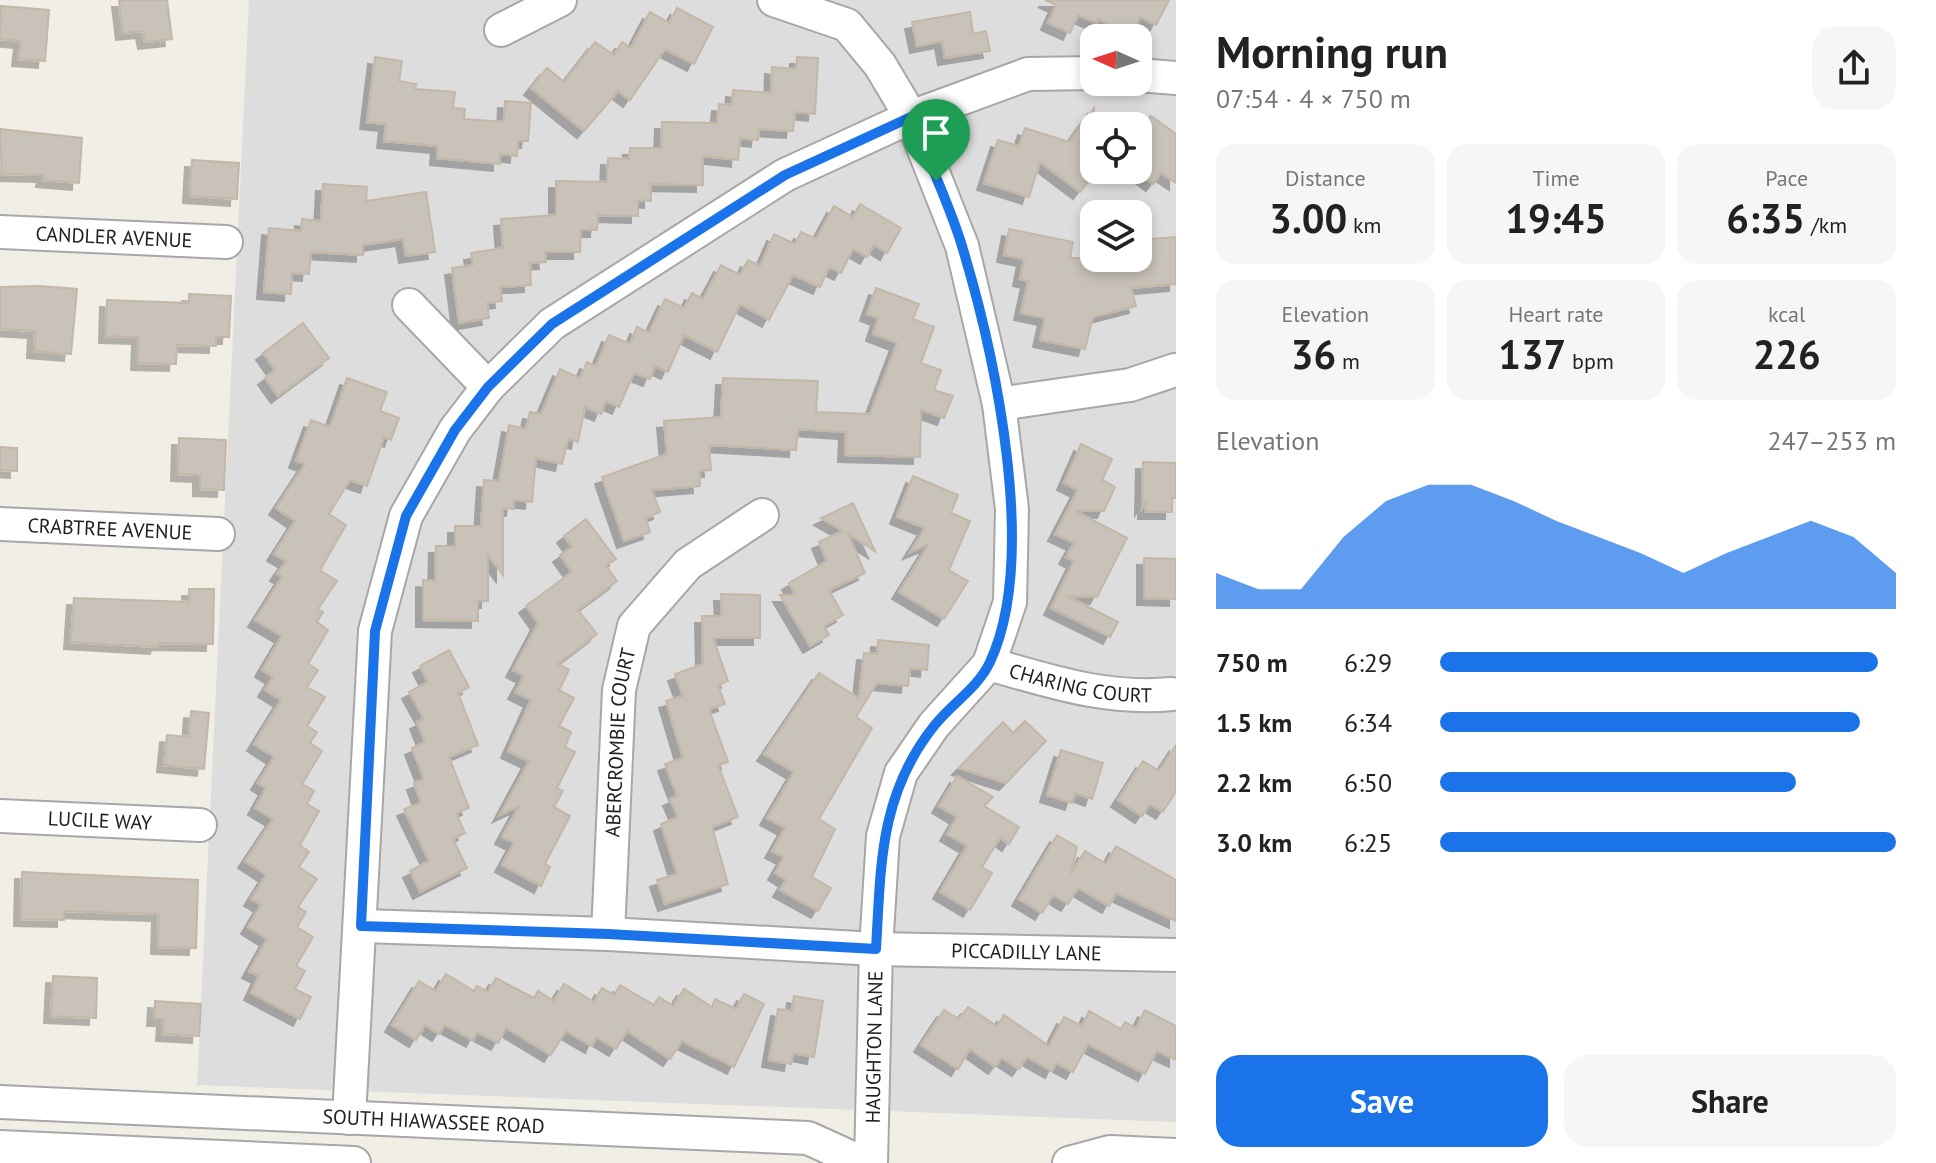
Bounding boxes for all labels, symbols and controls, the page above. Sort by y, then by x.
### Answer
text: Morning run [1216,23,1448,80]
north arrow [1080,24,1152,96]
map controls [1080,24,1152,272]
button: share [1812,26,1896,110]
text: 07:54 · 4 × 750 m [1216,82,1411,115]
pin [902,99,970,181]
icon: arrive [914,111,958,155]
button: locate [1080,112,1152,184]
text: Distance [1285,164,1366,192]
text: Time [1532,164,1580,192]
text: Pace [1765,164,1808,192]
text: 3.00 [1269,192,1347,244]
text: 19:45 [1505,192,1607,244]
text: 6:35 [1726,192,1805,244]
button: layers [1080,200,1152,272]
text: km [1347,211,1381,239]
text: /km [1805,211,1847,239]
street label: CANDLER AVENUE [35,221,193,253]
text: Elevation [1282,300,1369,328]
text: Heart rate [1508,300,1604,328]
text: kcal [1768,300,1805,328]
text: 36 [1291,328,1336,380]
text: 137 [1498,328,1566,380]
text: 226 [1753,328,1821,380]
text: m [1336,347,1360,375]
text: bpm [1566,347,1614,375]
text: Elevation [1216,424,1320,457]
text: 247–253 m [1767,424,1896,457]
street label: CRABTREE AVENUE [27,512,193,546]
street label: ABERCROMBIE COURT [599,645,641,838]
text: 750 m [1216,646,1288,679]
text: 6:29 [1344,646,1392,679]
street label: CHARING COURT [1006,657,1152,708]
text: 1.5 km [1216,706,1292,739]
text: 6:34 [1344,706,1392,739]
text: 2.2 km [1216,766,1292,799]
text: 6:50 [1344,766,1392,799]
street label: LUCILE WAY [47,805,153,836]
text: 3.0 km [1216,826,1292,859]
text: 6:25 [1344,826,1392,859]
street label: PICCADILLY LANE [951,938,1102,967]
street label: HAUGHTON LANE [860,970,888,1124]
button: Save [1216,1055,1548,1147]
button: Share [1564,1055,1896,1147]
street label: SOUTH HIAWASSEE ROAD [322,1103,545,1139]

